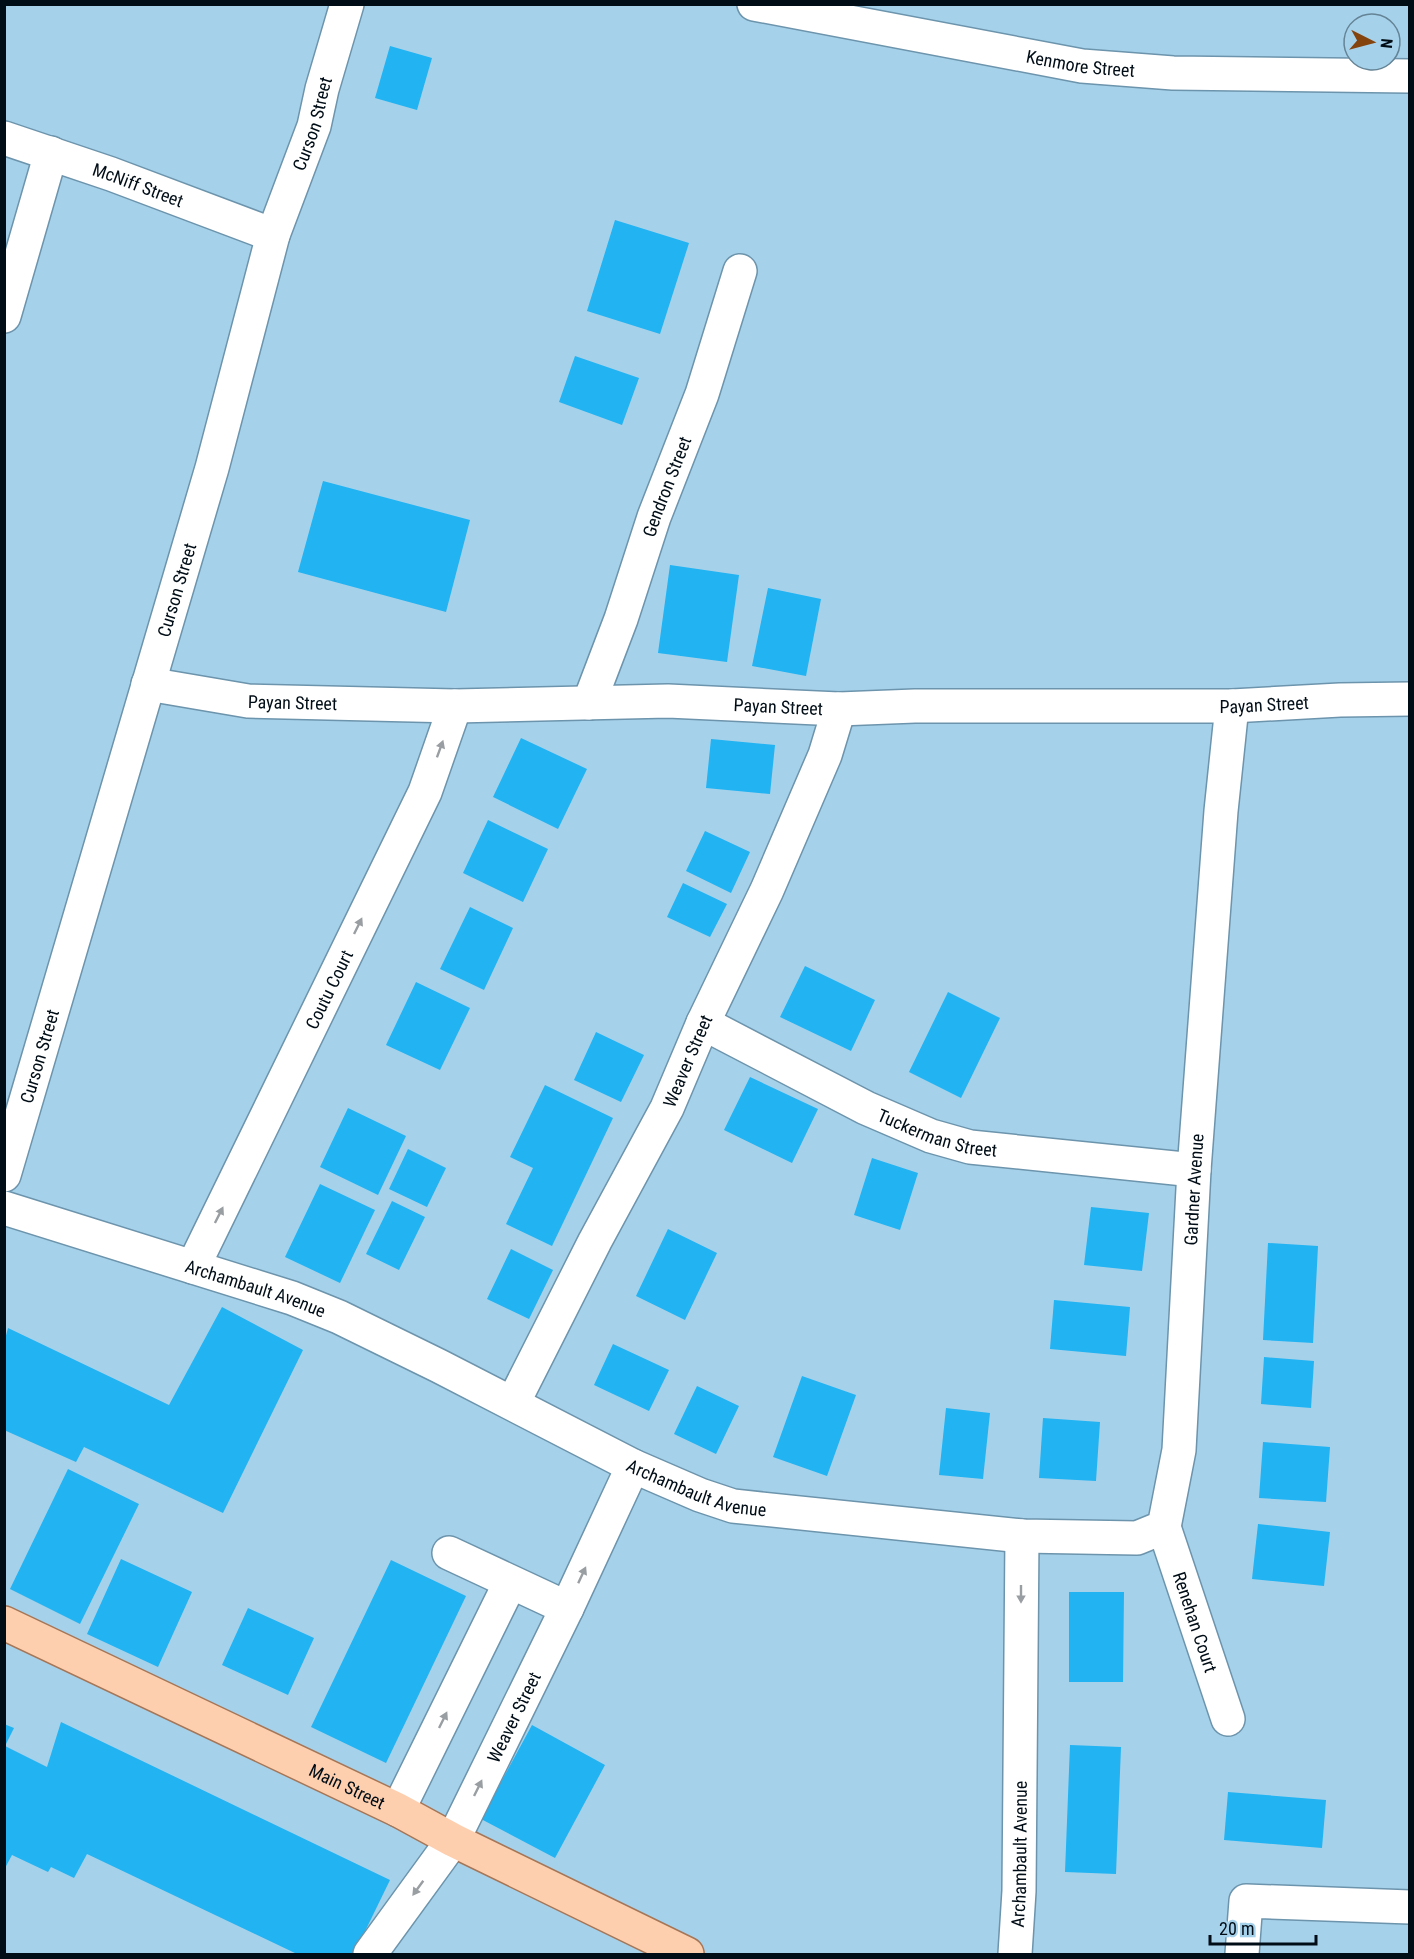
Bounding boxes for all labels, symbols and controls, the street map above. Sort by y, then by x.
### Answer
north arrow [1342,12,1402,72]
text: N [1376,38,1396,49]
street label: Kenmore Street [1024,45,1136,81]
street label: Curson Street [288,74,336,173]
street label: McNiff Street [90,158,186,211]
street label: Gendron Street [638,433,695,539]
street label: Curson Street [152,540,200,639]
street label: Payan Street [248,690,338,714]
street label: Payan Street [1219,691,1309,717]
street label: Payan Street [733,694,823,719]
one-way arrow [435,740,445,758]
one-way arrow [353,917,363,934]
street label: Coutu Court [300,946,357,1032]
street label: Curson Street [15,1007,63,1105]
street label: Weaver Street [658,1011,716,1110]
street label: Tuckerman Street [875,1104,998,1160]
street label: Gardner Avenue [1179,1133,1207,1246]
one-way arrow [214,1207,224,1224]
street label: Archambault Avenue [183,1255,329,1321]
street label: Archambault Avenue [623,1454,767,1520]
one-way arrow [578,1566,587,1583]
street label: Renehan Court [1169,1569,1222,1675]
one-way arrow [1016,1585,1026,1604]
street label: Weaver Street [482,1668,545,1766]
one-way arrow [438,1711,447,1728]
street label: Main Street [306,1759,389,1813]
one-way arrow [473,1779,483,1797]
street label: Archambault Avenue [1006,1781,1030,1928]
one-way arrow [413,1880,425,1895]
scale bar [1210,1908,1316,1946]
text: 20 m [1219,1918,1254,1939]

